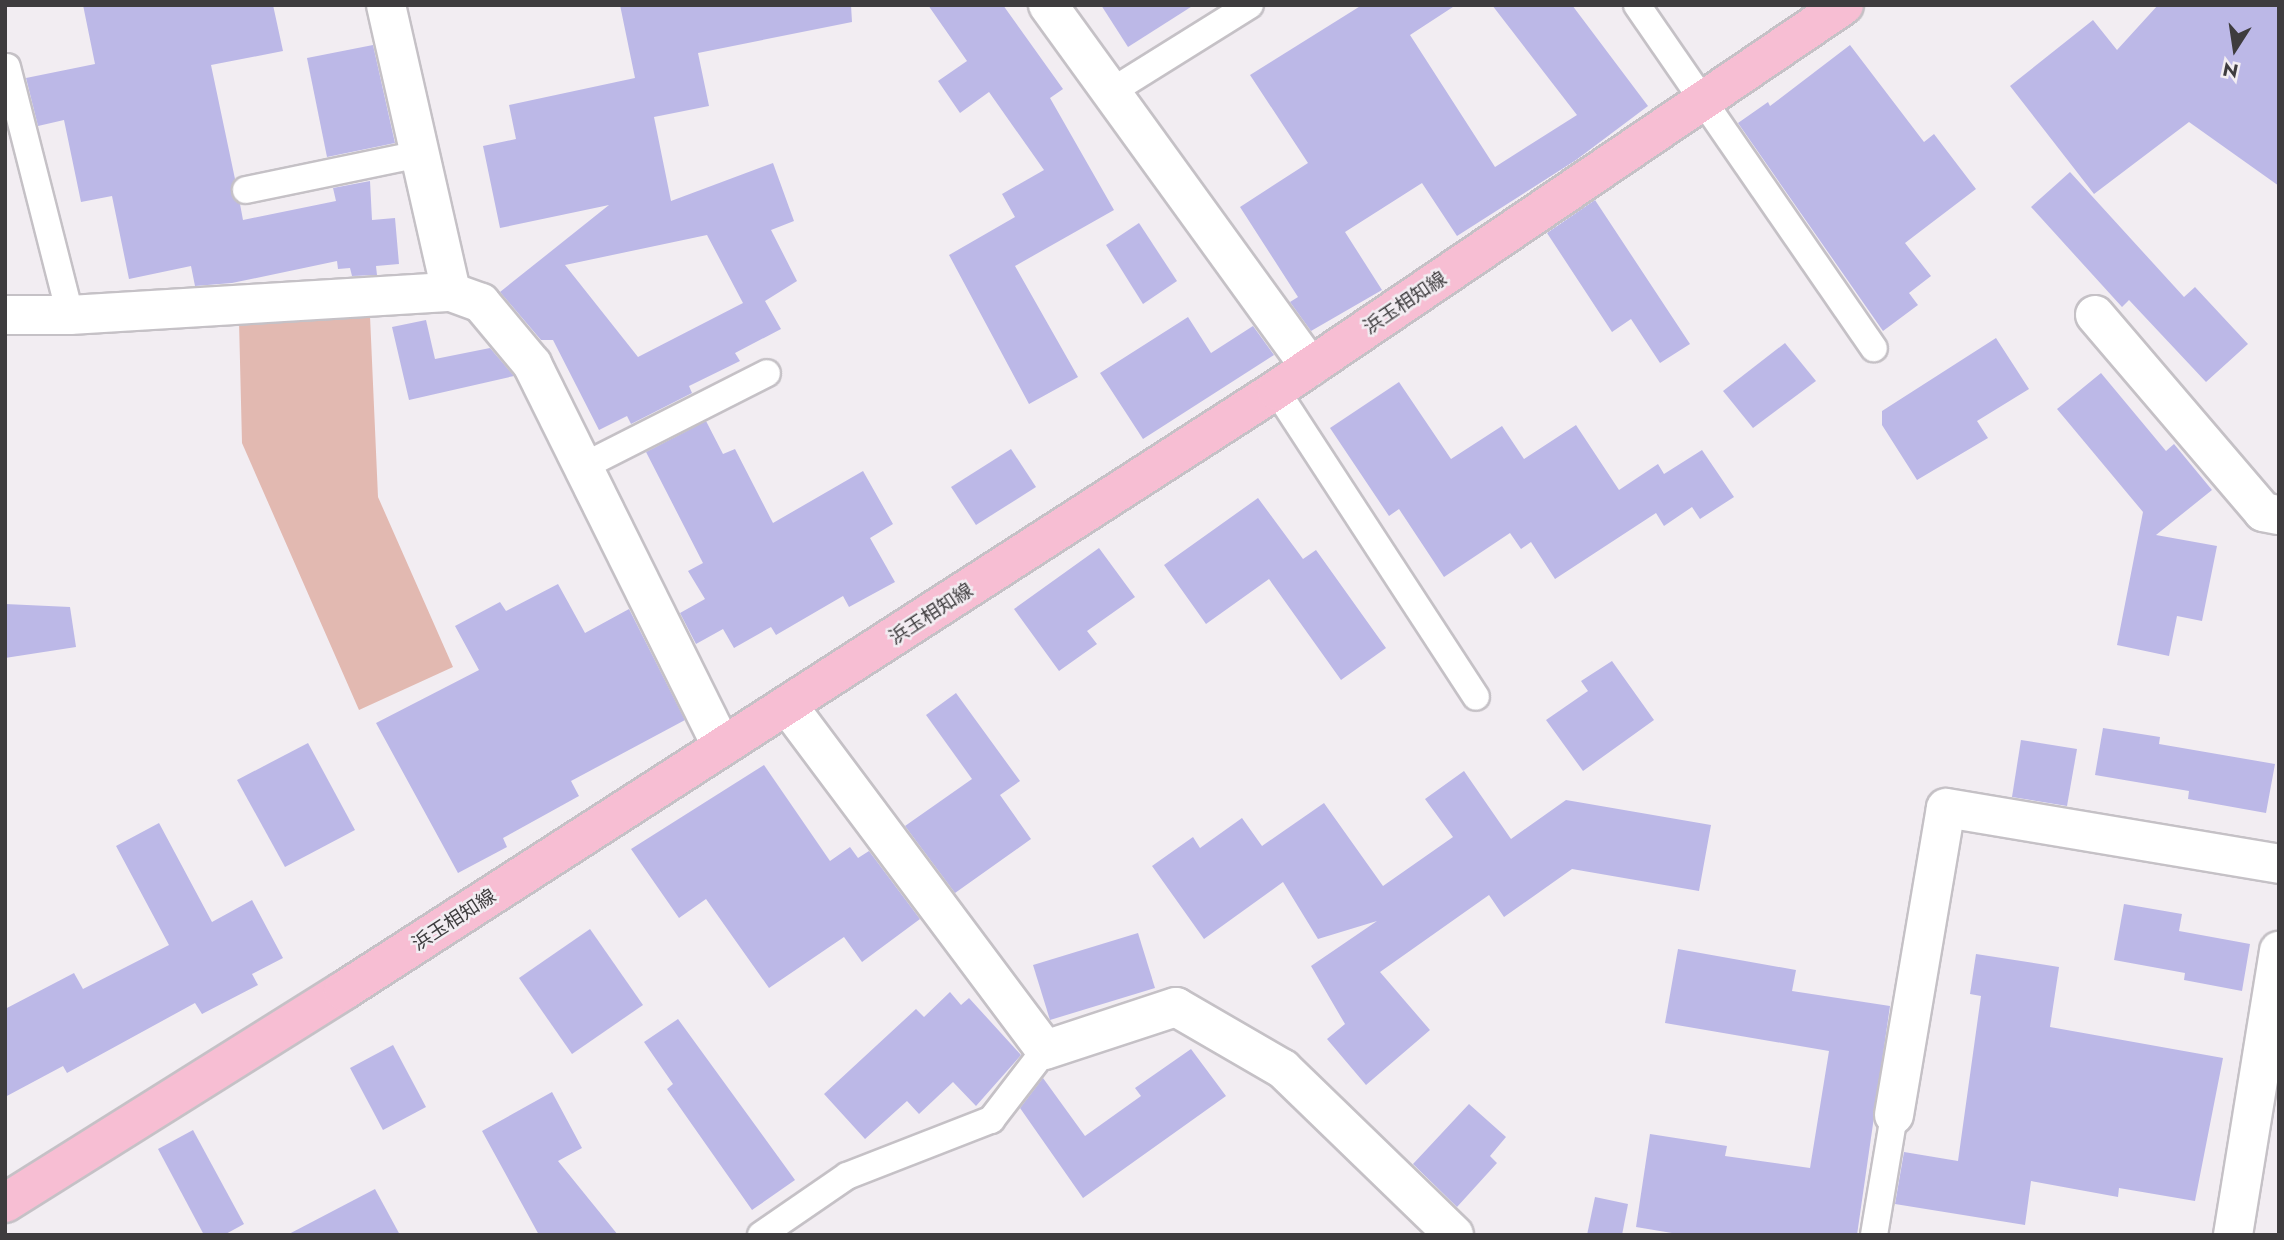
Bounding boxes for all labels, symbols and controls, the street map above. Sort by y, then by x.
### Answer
north arrow [2200,14,2270,84]
text: N [2220,55,2241,85]
street label: 浜玉相知線 [1359,267,1451,339]
street label: 浜玉相知線 [885,579,977,649]
street label: 浜玉相知線 [408,885,500,955]

